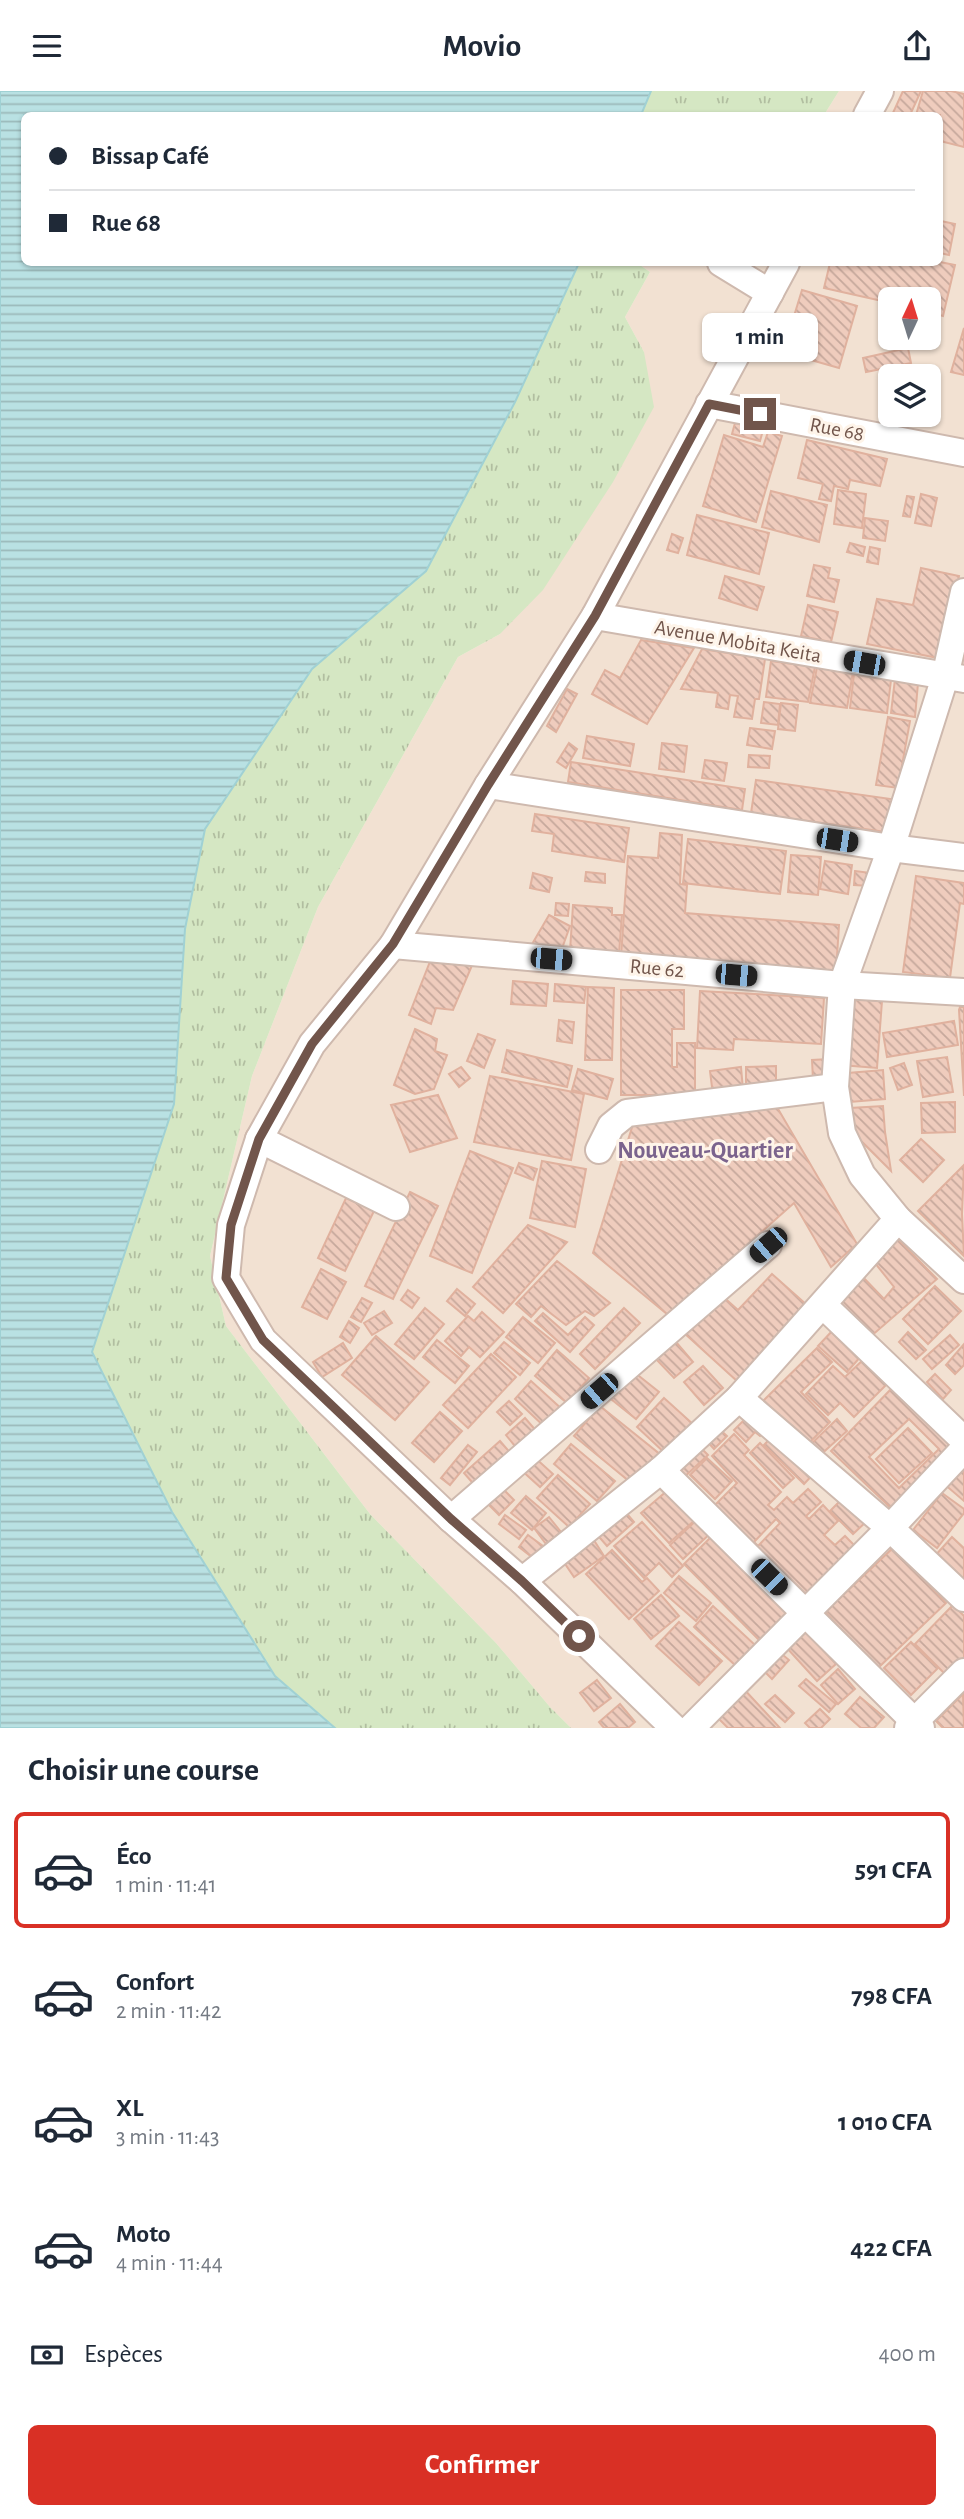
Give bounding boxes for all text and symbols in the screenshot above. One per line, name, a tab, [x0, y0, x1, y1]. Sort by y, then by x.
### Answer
icon: menu	[28, 27, 66, 65]
icon: share	[898, 27, 936, 65]
text: Movio	[443, 30, 521, 62]
text: Bissap Café	[91, 143, 209, 169]
text: Rue 68	[91, 210, 161, 236]
north arrow	[878, 287, 942, 350]
map controls	[878, 287, 941, 427]
callout: 1 min	[702, 313, 818, 361]
text: 1 min	[736, 326, 784, 349]
button: layers	[878, 364, 941, 427]
route end	[744, 398, 776, 430]
street label: Rue 68	[808, 414, 866, 445]
street label: Avenue Mobita Keita	[653, 616, 823, 667]
car	[842, 649, 887, 677]
car	[815, 826, 860, 854]
car	[530, 947, 573, 971]
street label: Rue 62	[629, 956, 685, 981]
car	[715, 963, 758, 987]
district label: Nouveau-Quartier	[617, 1139, 793, 1163]
car	[746, 1223, 791, 1267]
car	[577, 1369, 622, 1413]
car	[747, 1555, 792, 1599]
route start	[563, 1620, 595, 1652]
text: Choisir une course	[28, 1754, 259, 1786]
icon: car	[32, 1839, 95, 1902]
text: Éco	[116, 1843, 152, 1869]
text: 591 CFA	[855, 1857, 932, 1883]
text: 1 min · 11:41	[116, 1874, 216, 1897]
icon: car	[32, 1965, 95, 2028]
text: Confort	[116, 1969, 194, 1995]
text: 798 CFA	[851, 1983, 932, 2009]
text: 2 min · 11:42	[116, 2000, 222, 2023]
icon: car	[32, 2091, 95, 2154]
text: XL	[116, 2095, 143, 2121]
text: 1 010 CFA	[838, 2109, 932, 2135]
text: 3 min · 11:43	[116, 2126, 220, 2149]
icon: car	[32, 2217, 95, 2280]
text: Moto	[116, 2221, 171, 2247]
text: 422 CFA	[850, 2235, 932, 2261]
text: 4 min · 11:44	[116, 2252, 223, 2275]
icon: cash	[28, 2336, 66, 2374]
text: Espèces	[84, 2341, 163, 2367]
text: 400 m	[878, 2343, 936, 2366]
button: Confirmer	[28, 2425, 936, 2505]

